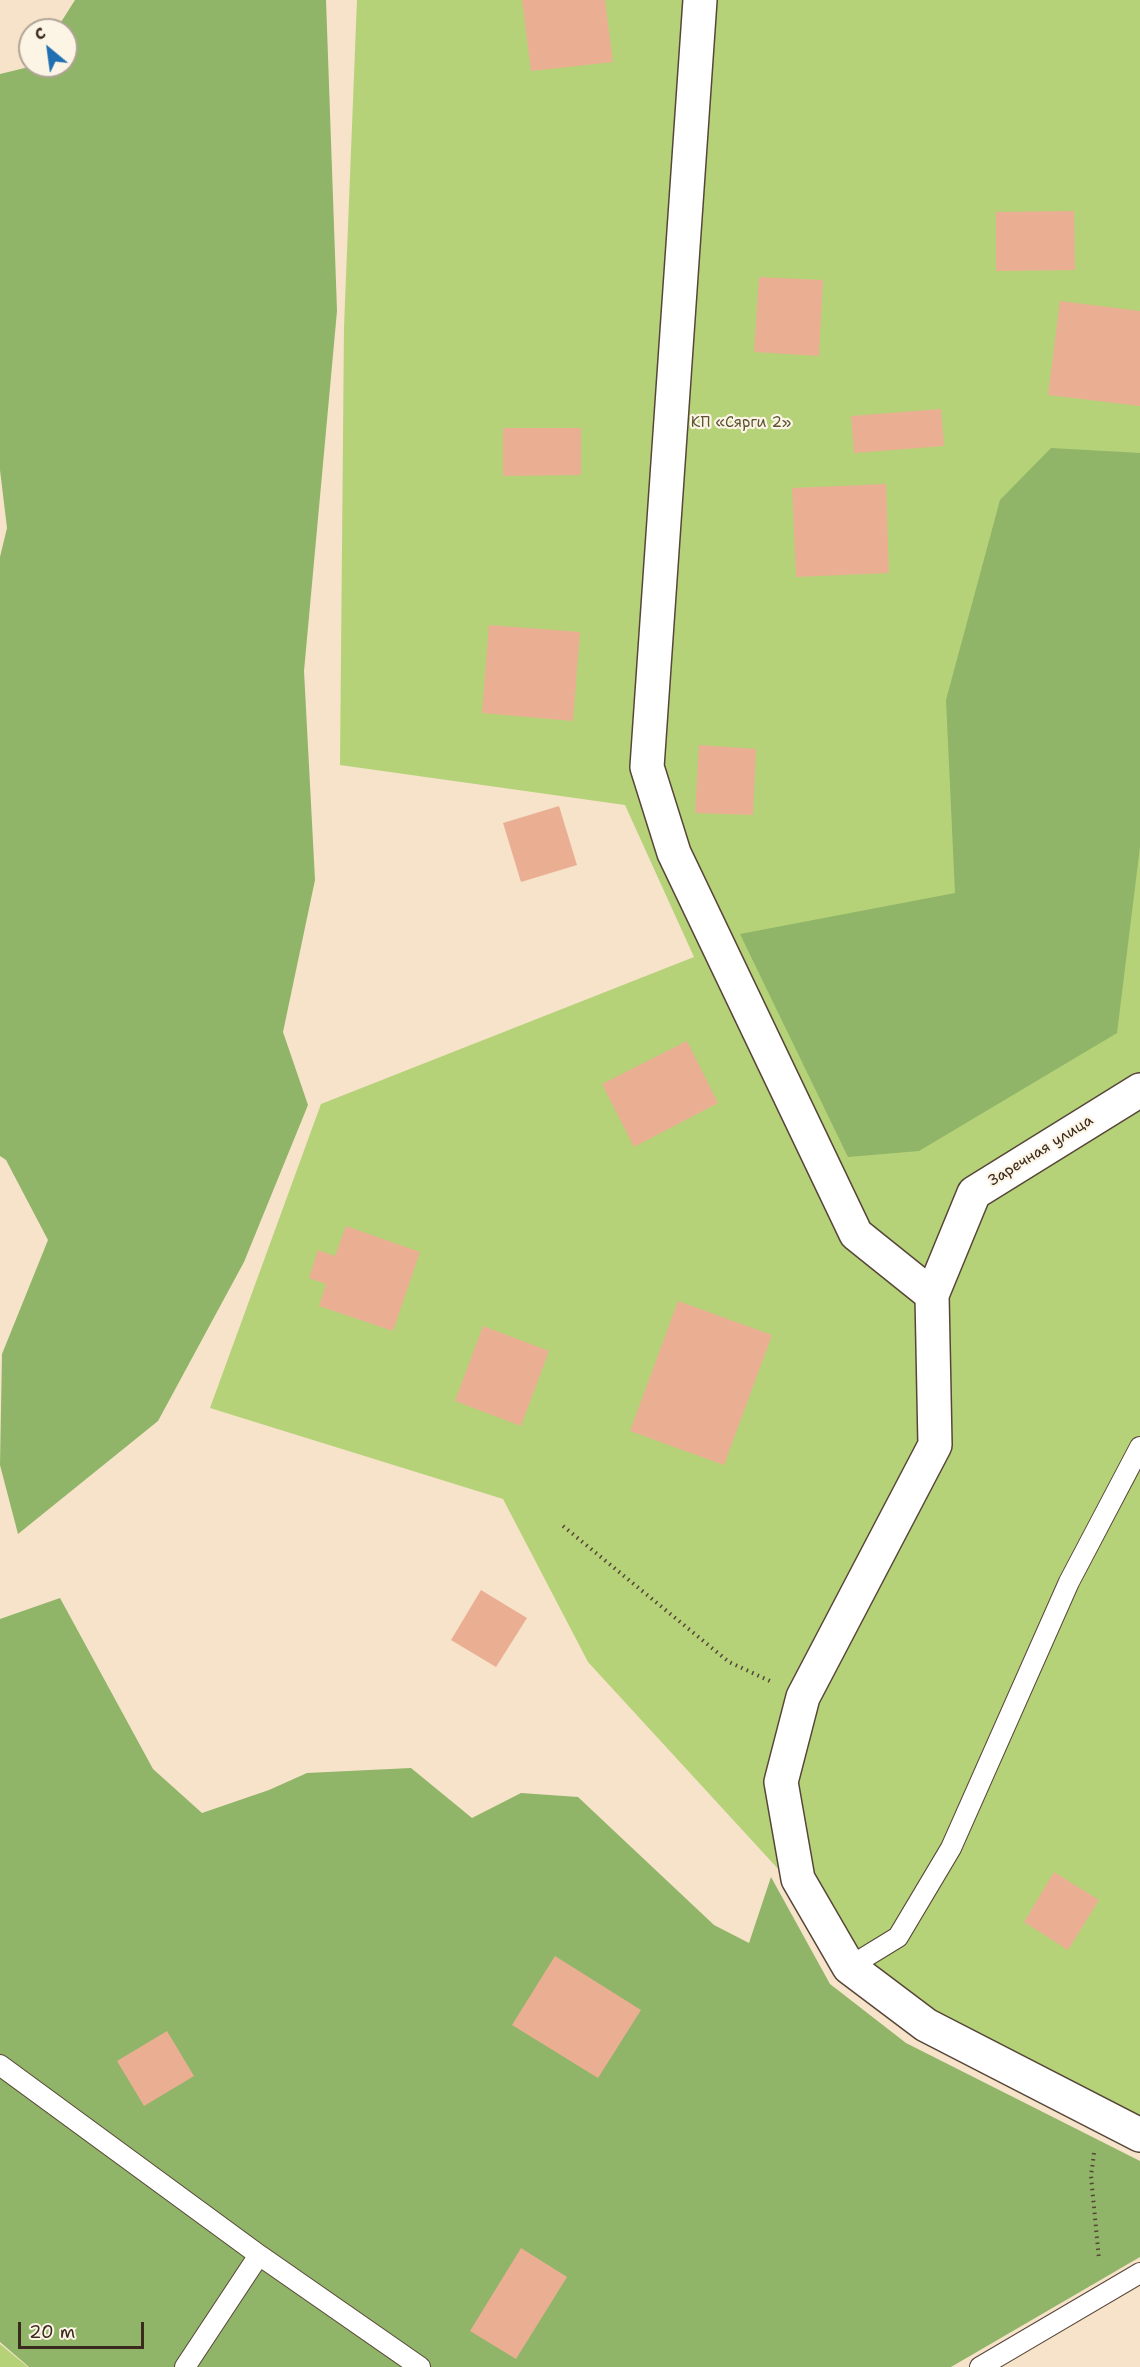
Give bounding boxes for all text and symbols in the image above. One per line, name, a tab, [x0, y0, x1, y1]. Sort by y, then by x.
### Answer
north arrow	[18, 18, 78, 78]
text: С	[31, 22, 49, 45]
park label: КП «Сярги 2»	[691, 414, 791, 432]
street label: Заречная улица	[986, 1112, 1096, 1190]
scale bar	[21, 2310, 147, 2348]
text: 20 m	[29, 2320, 75, 2344]

